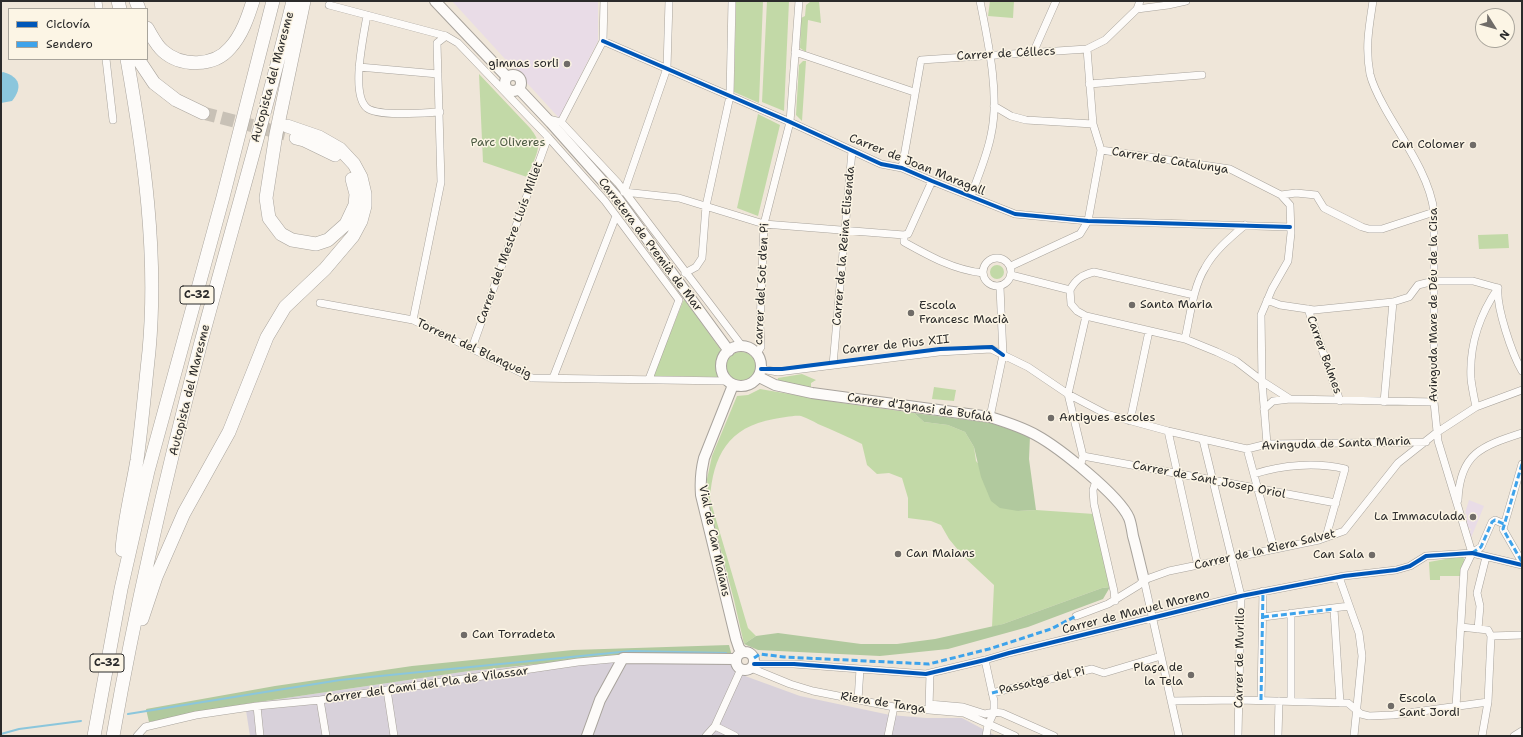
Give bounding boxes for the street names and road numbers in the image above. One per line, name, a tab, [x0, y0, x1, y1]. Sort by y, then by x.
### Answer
street label: Autopista del Maresme	[249, 10, 297, 144]
street label: Carrer de Céllecs	[956, 44, 1056, 64]
street label: Carrer de Joan Maragall	[847, 131, 987, 199]
street label: Carrer de Catalunya	[1111, 145, 1229, 177]
street label: Carrer del Mestre Lluís Millet	[474, 160, 546, 326]
street label: Carrer de la Reina Elisenda	[830, 166, 858, 326]
street label: Carretera de Premià de Mar	[595, 175, 705, 315]
street label: Avinguda Mare de Déu de la Cisa	[1427, 208, 1441, 402]
street label: carrer del Sot d'en Pi	[752, 222, 772, 346]
road number: C-32	[180, 286, 214, 304]
street label: Carrer Balmes	[1303, 314, 1345, 396]
street label: Torrent del Blanqueig	[414, 316, 534, 382]
street label: Autopista del Maresme	[167, 323, 213, 457]
street label: Carrer de Pius XII	[842, 332, 950, 358]
street label: Carrer d'Ignasi de Bufalà	[846, 391, 994, 425]
street label: Avinguda de Santa Maria	[1261, 434, 1411, 454]
street label: Carrer de Sant Josep Oriol	[1131, 458, 1287, 502]
street label: Vial de Can Maians	[695, 484, 733, 598]
street label: Carrer de la Riera Salvet	[1193, 527, 1337, 573]
street label: Carrer de Manuel Moreno	[1061, 587, 1211, 637]
street label: Carrer de Murillo	[1232, 608, 1248, 708]
road number: C-32	[90, 654, 124, 672]
street label: Carrer del Camí del Pla de Vilassar	[325, 664, 529, 706]
street label: Passatge del Pi	[998, 664, 1086, 698]
street label: Riera de Targa	[839, 689, 927, 717]

